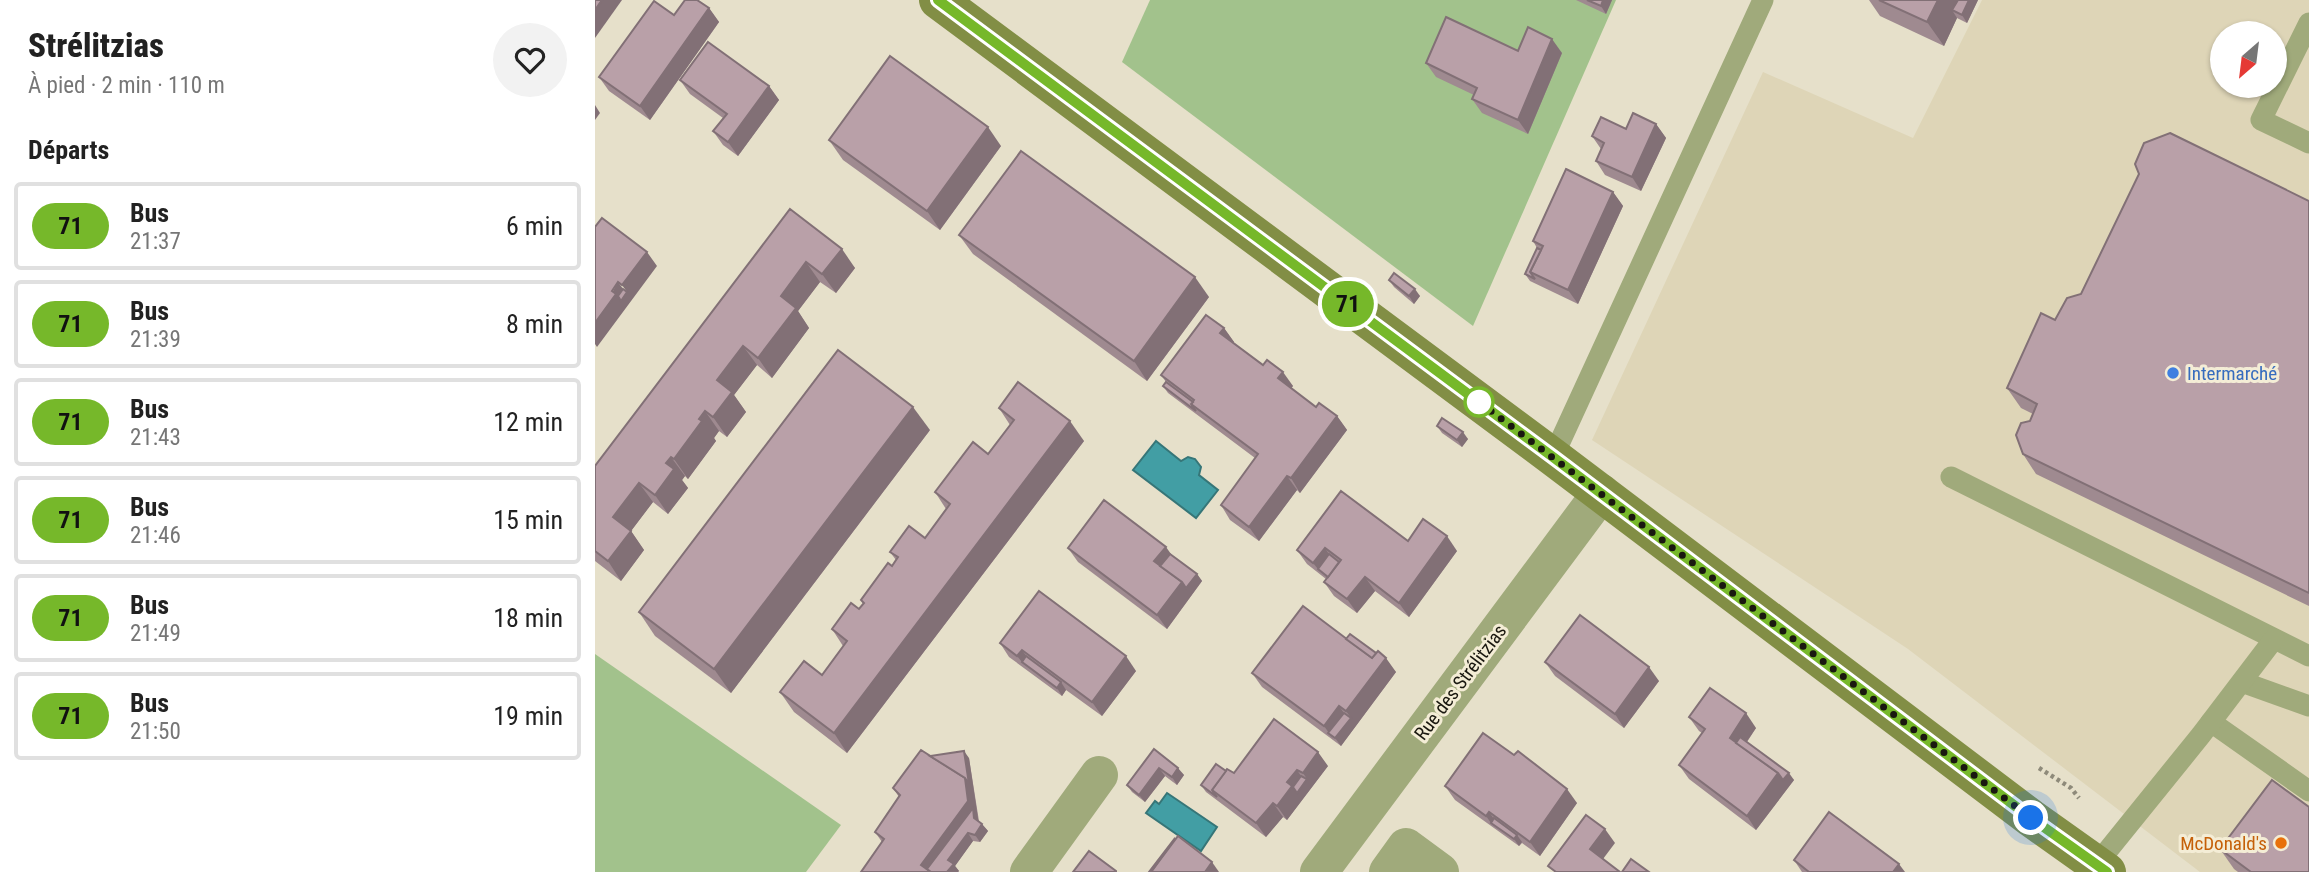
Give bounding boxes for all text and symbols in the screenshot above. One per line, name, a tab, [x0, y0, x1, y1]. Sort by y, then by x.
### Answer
north arrow	[2210, 21, 2287, 98]
map controls	[2210, 21, 2287, 98]
button: heart	[493, 23, 567, 97]
text: Strélitzias	[28, 26, 164, 65]
text: À pied · 2 min · 110 m	[28, 72, 225, 99]
text: Départs	[28, 135, 109, 165]
text: Bus	[130, 198, 169, 228]
text: 6 min	[506, 211, 563, 241]
text: 71	[58, 212, 83, 240]
text: 21:37	[130, 228, 181, 255]
line badge: 71	[1317, 281, 1379, 327]
text: 71	[1336, 290, 1360, 318]
text: Bus	[130, 296, 169, 326]
text: 8 min	[506, 309, 563, 339]
text: 71	[58, 310, 83, 338]
text: 21:39	[130, 326, 181, 353]
place label: Intermarché	[2187, 362, 2277, 385]
marker: Intermarché	[2165, 365, 2181, 381]
unlabelled marker	[1464, 387, 1494, 417]
text: Bus	[130, 394, 169, 424]
text: 12 min	[493, 407, 563, 437]
text: 71	[58, 408, 83, 436]
text: 21:43	[130, 424, 181, 451]
text: Bus	[130, 492, 169, 522]
text: 15 min	[493, 505, 563, 535]
text: 71	[58, 506, 83, 534]
text: 21:46	[130, 522, 181, 549]
text: Bus	[130, 590, 169, 620]
text: 18 min	[493, 603, 563, 633]
text: 71	[58, 604, 83, 632]
text: 21:49	[130, 620, 181, 647]
street label: Rue des Strélitzias	[1409, 620, 1511, 745]
text: Bus	[130, 688, 169, 718]
text: 19 min	[493, 701, 563, 731]
text: 71	[58, 702, 83, 730]
text: 21:50	[130, 718, 181, 745]
your location	[2013, 800, 2048, 835]
place label: McDonald's	[2180, 832, 2267, 855]
marker: McDonald's	[2273, 835, 2289, 851]

